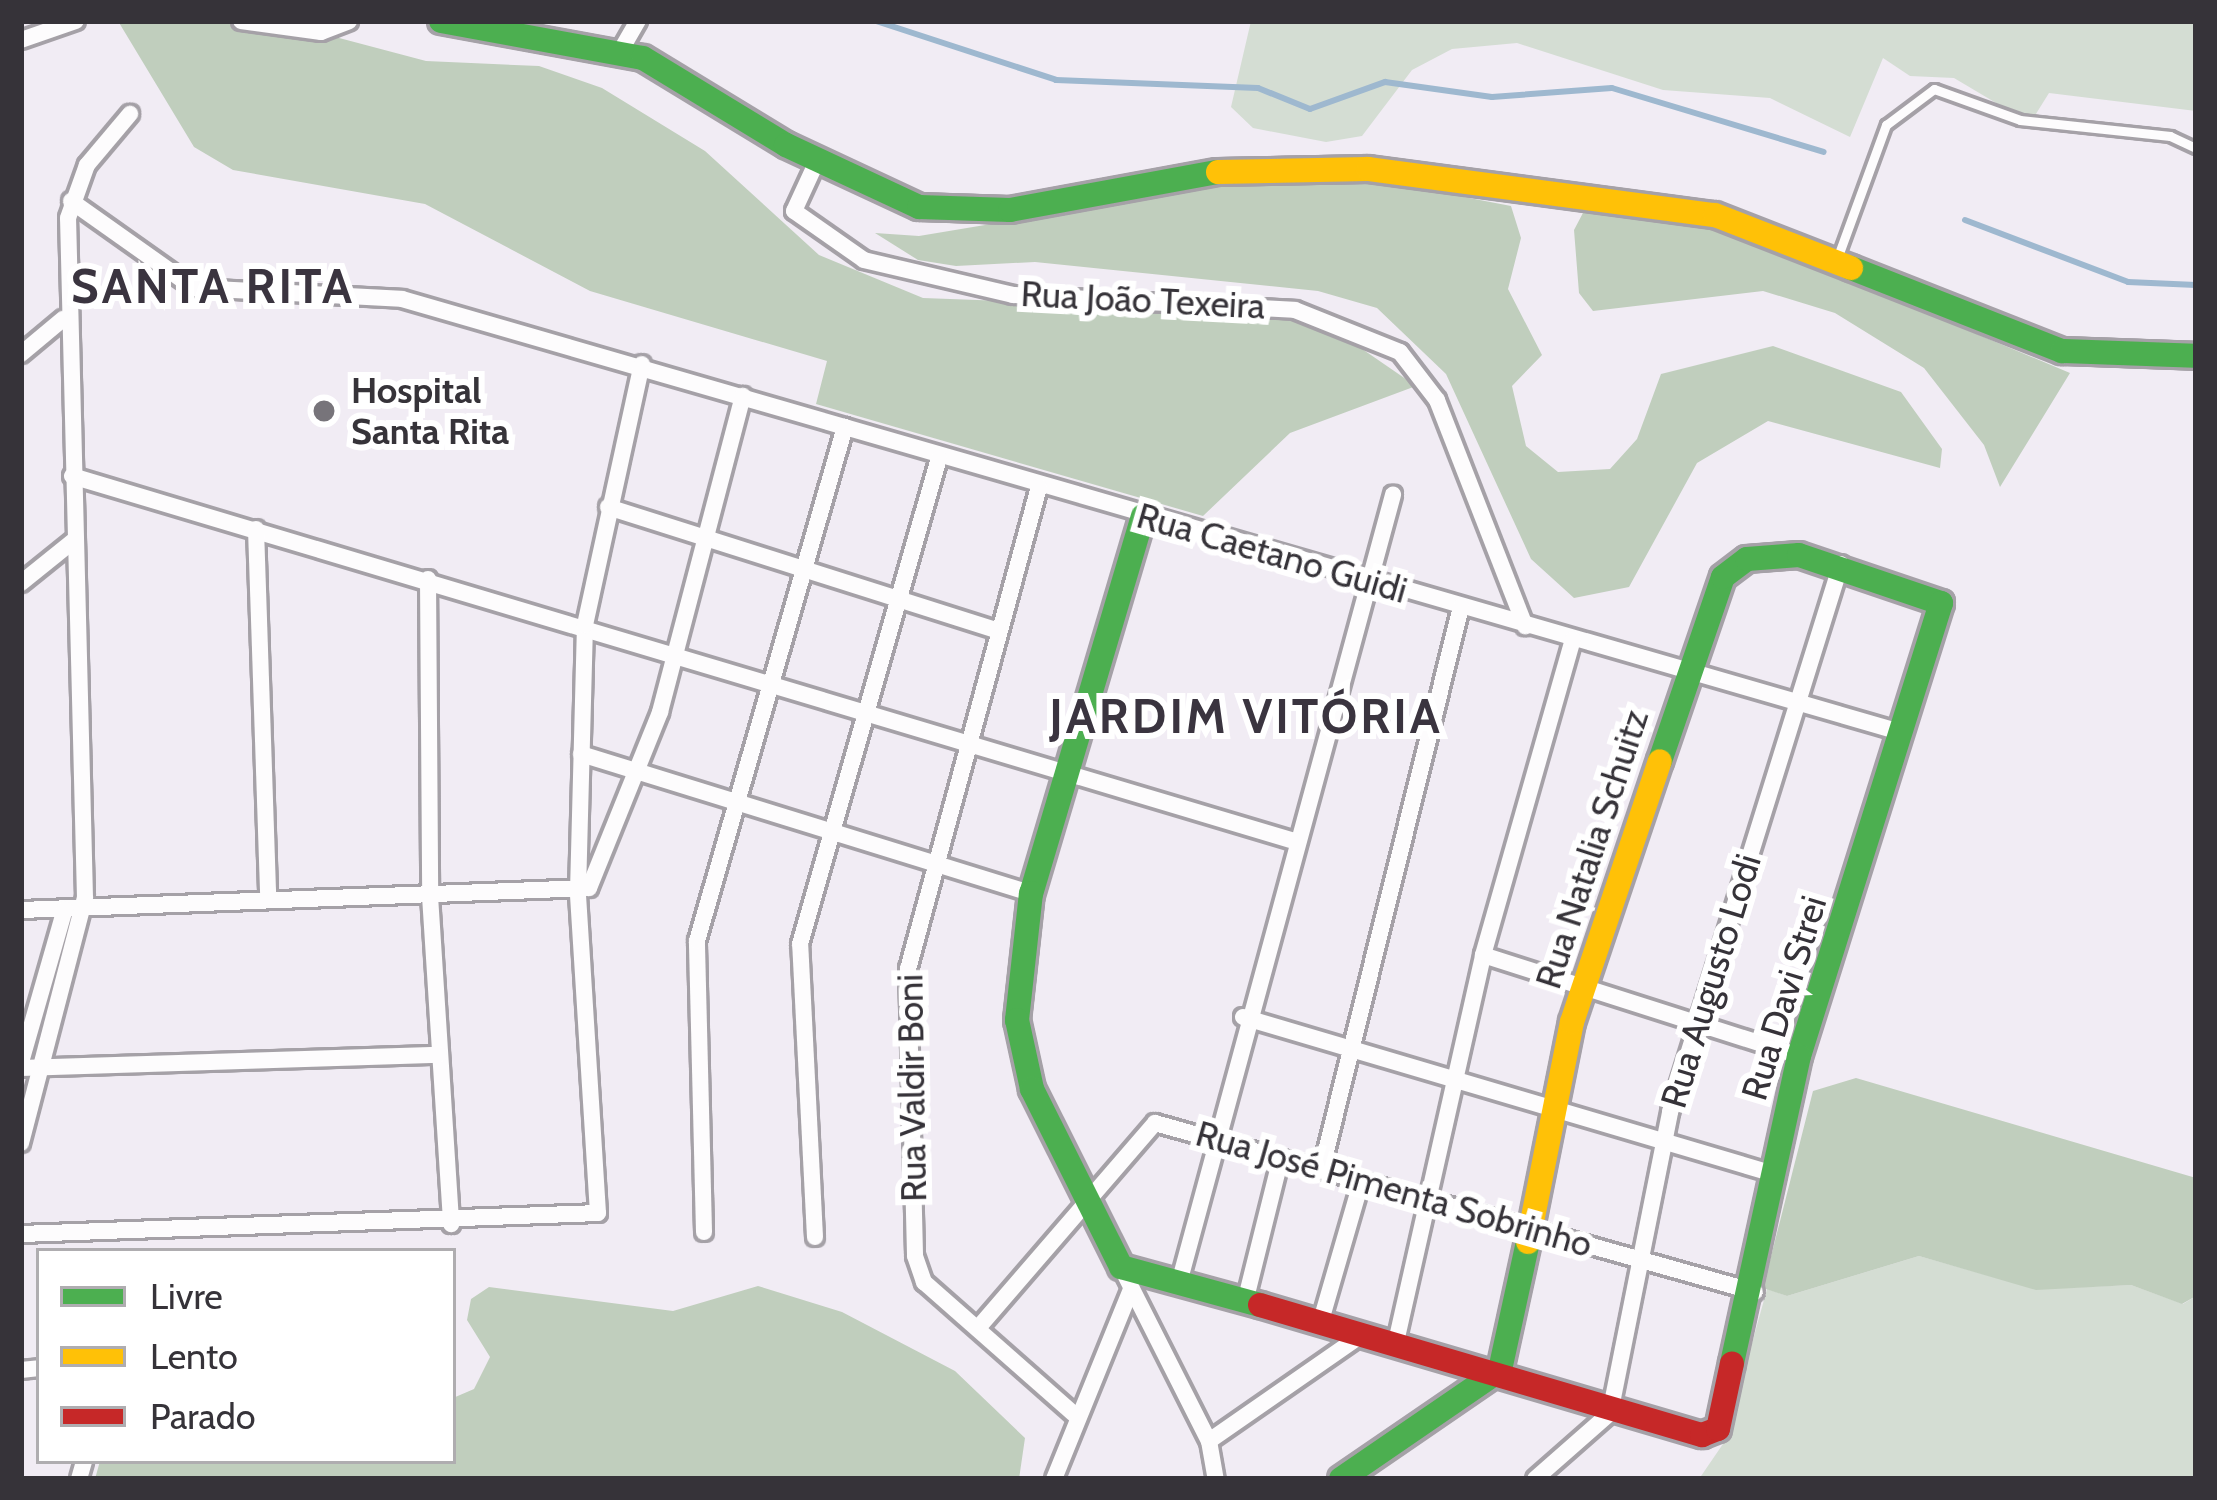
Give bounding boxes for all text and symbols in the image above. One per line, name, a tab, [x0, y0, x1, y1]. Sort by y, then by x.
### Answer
district label: SANTA RITA	[71, 258, 355, 316]
street label: Rua João Texeira	[1020, 272, 1266, 328]
place label: Hospital Santa Rita	[351, 368, 509, 453]
marker: Hospital Santa Rita	[308, 395, 340, 427]
street label: Rua Caetano Guidi	[1132, 494, 1412, 612]
district label: JARDIM VITÓRIA	[1049, 688, 1443, 746]
street label: Rua Natalia Schuitz	[1527, 704, 1657, 994]
street label: Rua Augusto Lodi	[1652, 849, 1770, 1113]
street label: Rua Davi Strei	[1732, 891, 1836, 1105]
street label: Rua Valdir Boni	[888, 974, 936, 1202]
street label: Rua José Pimenta Sobrinho	[1191, 1112, 1597, 1266]
legend	[36, 1248, 456, 1464]
text: Livre	[150, 1274, 223, 1318]
text: Lento	[150, 1334, 238, 1378]
text: Parado	[150, 1394, 256, 1438]

